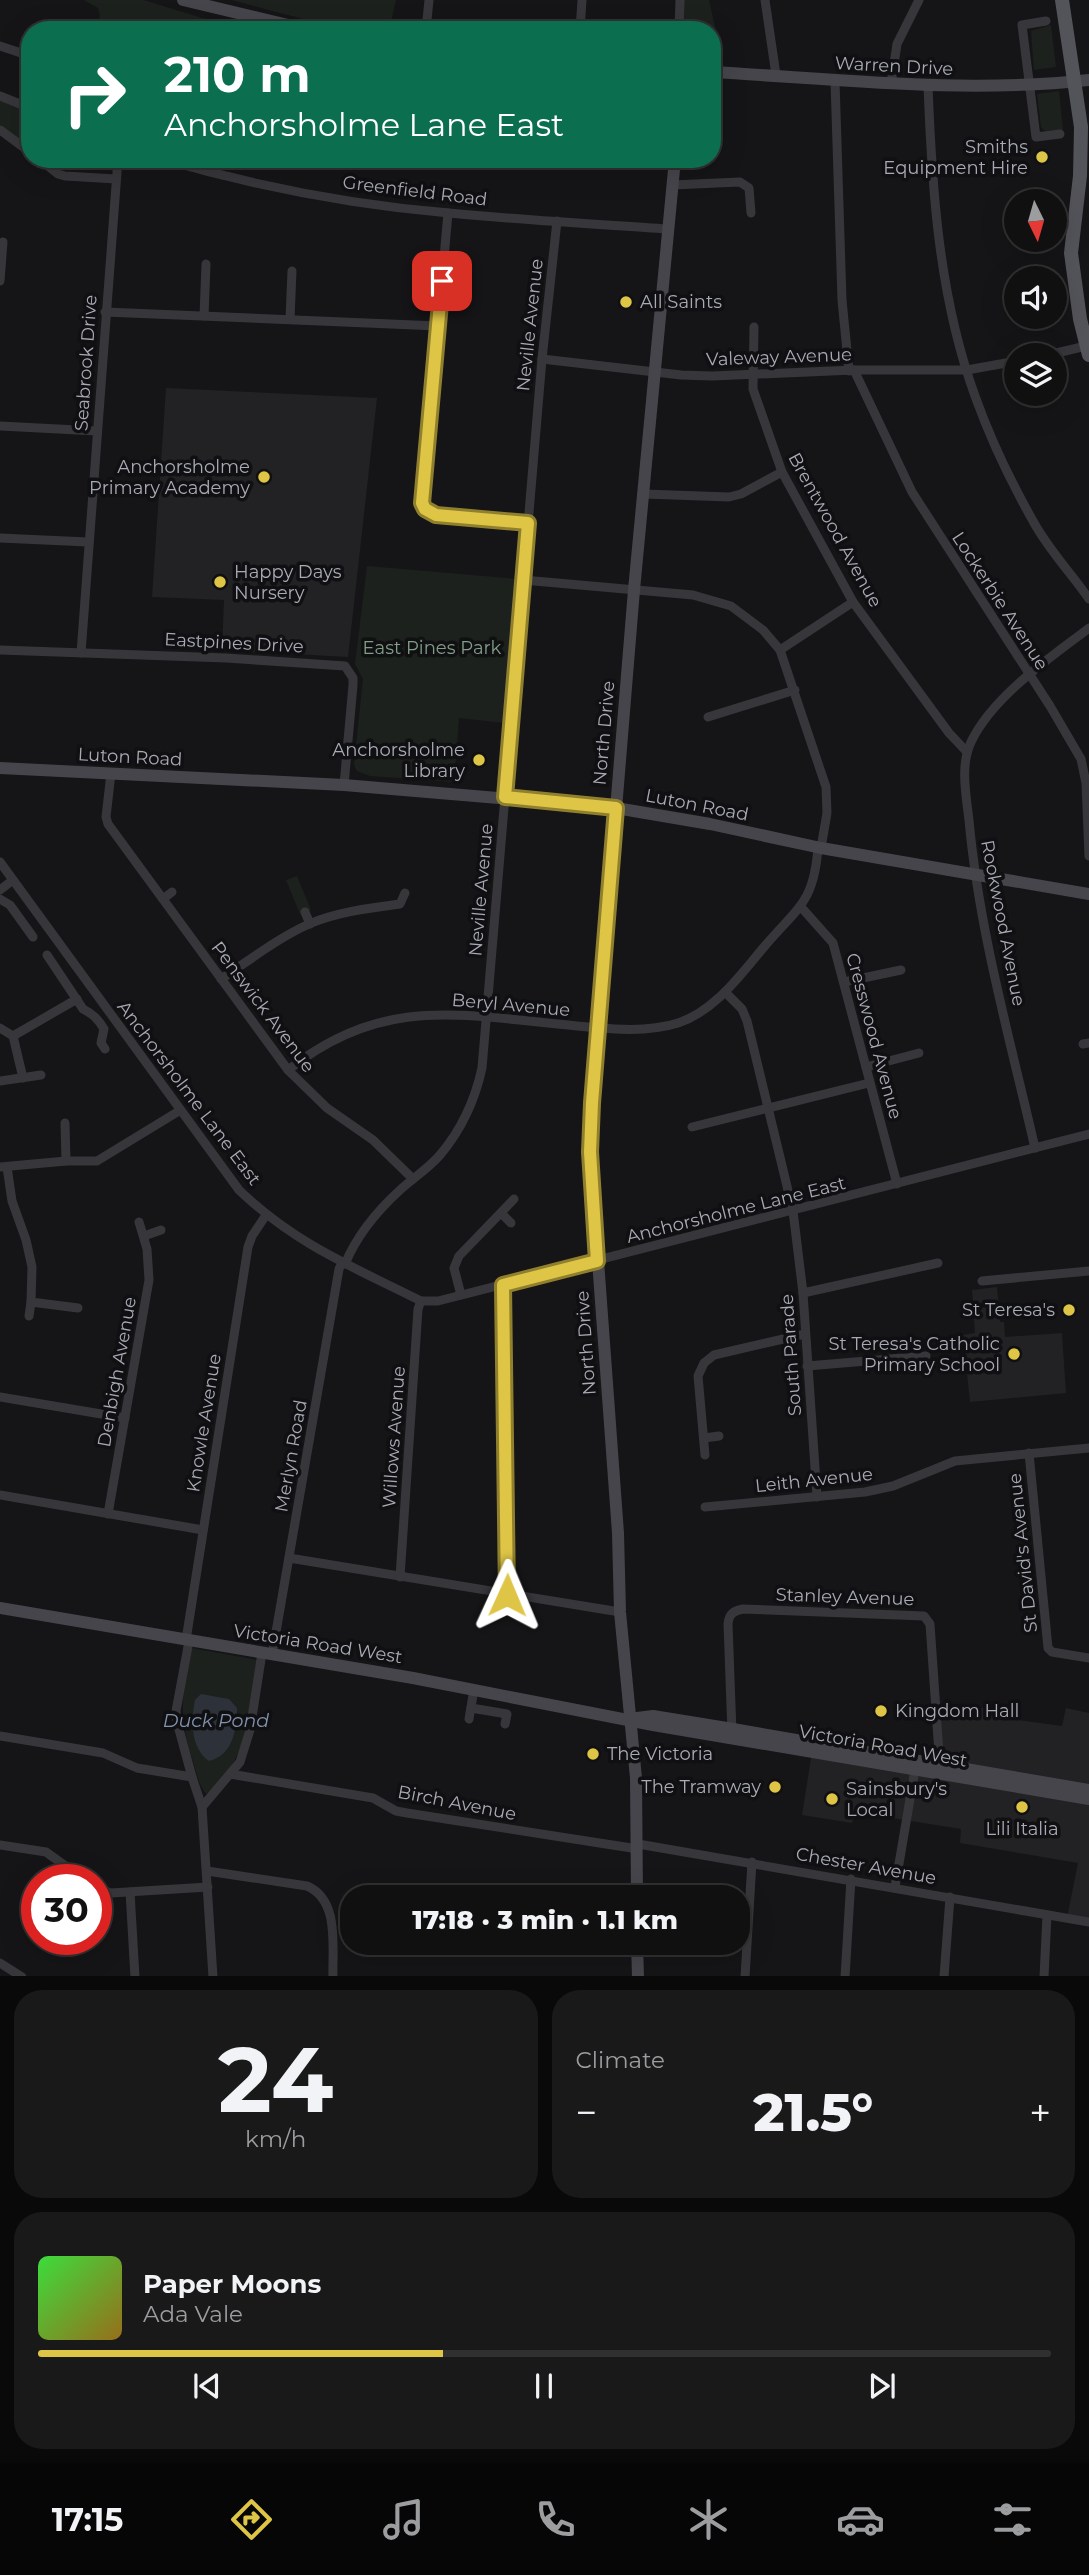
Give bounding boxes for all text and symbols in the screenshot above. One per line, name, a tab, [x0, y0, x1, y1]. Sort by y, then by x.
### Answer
text: 210 m	[164, 45, 311, 104]
icon: right	[49, 49, 140, 140]
street label: Warren Drive	[834, 52, 954, 80]
text: Anchorsholme Lane East	[164, 105, 564, 144]
place label: Smiths Equipment Hire	[883, 136, 1028, 179]
marker: Smiths Equipment Hire	[1034, 149, 1050, 165]
street label: Greenfield Road	[341, 171, 489, 211]
north arrow	[1004, 189, 1068, 252]
map controls	[1004, 189, 1067, 406]
pin	[412, 251, 472, 311]
street label: Neville Avenue	[512, 258, 548, 392]
icon: arrive	[423, 262, 461, 300]
button: sound	[1004, 266, 1067, 329]
place label: All Saints	[640, 291, 722, 313]
street label: Seabrook Drive	[70, 294, 102, 432]
marker: All Saints	[618, 294, 634, 310]
street label: Valeway Avenue	[706, 343, 852, 371]
button: layers	[1004, 343, 1067, 406]
street label: Brentwood Avenue	[783, 449, 887, 611]
place label: Anchorsholme Primary Academy	[89, 456, 250, 499]
marker: Anchorsholme Primary Academy	[256, 469, 272, 485]
street label: Lockerbie Avenue	[947, 528, 1053, 674]
place label: Happy Days Nursery	[234, 561, 342, 604]
marker: Happy Days Nursery	[212, 574, 228, 590]
street label: Eastpines Drive	[164, 628, 304, 658]
park label: East Pines Park	[363, 637, 502, 659]
street label: North Drive	[588, 680, 620, 786]
place label: Anchorsholme Library	[332, 739, 465, 782]
street label: Luton Road	[77, 743, 183, 771]
marker: Anchorsholme Library	[471, 752, 487, 768]
street label: Luton Road	[643, 784, 751, 826]
street label: Neville Avenue	[464, 823, 498, 957]
street label: Rookwood Avenue	[976, 838, 1030, 1008]
street label: Penswick Avenue	[207, 937, 320, 1077]
street label: Cresswood Avenue	[841, 951, 907, 1122]
street label: Beryl Avenue	[451, 989, 571, 1021]
street label: Anchorsholme Lane East	[112, 997, 266, 1189]
street label: Anchorsholme Lane East	[624, 1172, 848, 1248]
street label: North Drive	[571, 1290, 601, 1396]
street label: South Parade	[776, 1293, 806, 1417]
street label: Denbigh Avenue	[93, 1295, 141, 1449]
place label: St Teresa's	[962, 1299, 1055, 1321]
marker: St Teresa's	[1061, 1302, 1077, 1318]
place label: St Teresa's Catholic Primary School	[828, 1333, 1000, 1376]
marker: St Teresa's Catholic Primary School	[1006, 1346, 1022, 1362]
street label: Knowle Avenue	[182, 1352, 226, 1494]
street label: Willows Avenue	[378, 1365, 410, 1509]
street label: Merlyn Road	[270, 1398, 312, 1514]
street label: Leith Avenue	[754, 1463, 874, 1497]
street label: St David's Avenue	[1004, 1472, 1042, 1634]
position arrow	[470, 1558, 544, 1632]
street label: Stanley Avenue	[775, 1584, 915, 1610]
street label: Victoria Road West	[232, 1620, 404, 1668]
place label: Kingdom Hall	[895, 1700, 1019, 1722]
marker: Kingdom Hall	[873, 1703, 889, 1719]
water label: Duck Pond	[163, 1709, 269, 1732]
street label: Victoria Road West	[797, 1720, 969, 1772]
place label: The Victoria	[607, 1743, 713, 1765]
marker: The Victoria	[585, 1746, 601, 1762]
place label: The Tramway	[641, 1776, 761, 1798]
place label: Sainsbury's Local	[846, 1778, 947, 1821]
marker: The Tramway	[767, 1779, 783, 1795]
street label: Birch Avenue	[396, 1781, 518, 1825]
marker: Sainsbury's Local	[824, 1791, 840, 1807]
marker: Lili Italia	[1014, 1799, 1030, 1815]
place label: Lili Italia	[985, 1818, 1059, 1840]
street label: Chester Avenue	[794, 1843, 938, 1889]
speed limit sign: 30	[21, 1864, 112, 1955]
text: 17:18 · 3 min · 1.1 km	[412, 1904, 678, 1936]
text: 24	[218, 2024, 333, 2135]
text: Climate	[576, 2046, 665, 2074]
text: 21.5°	[753, 2081, 873, 2144]
text: −	[576, 2089, 597, 2136]
text: +	[1029, 2089, 1051, 2136]
text: km/h	[245, 2125, 306, 2153]
text: Paper Moons	[143, 2268, 321, 2300]
text: Ada Vale	[143, 2300, 243, 2328]
icon: previous	[188, 2367, 226, 2405]
icon: pause	[525, 2367, 563, 2405]
icon: next	[863, 2367, 901, 2405]
icon: directions	[227, 2495, 276, 2544]
icon: music	[379, 2495, 428, 2544]
icon: phone	[531, 2495, 580, 2544]
icon: climate	[684, 2495, 733, 2544]
icon: car	[836, 2495, 885, 2544]
icon: filters	[988, 2495, 1037, 2544]
text: 17:15	[52, 2500, 123, 2539]

